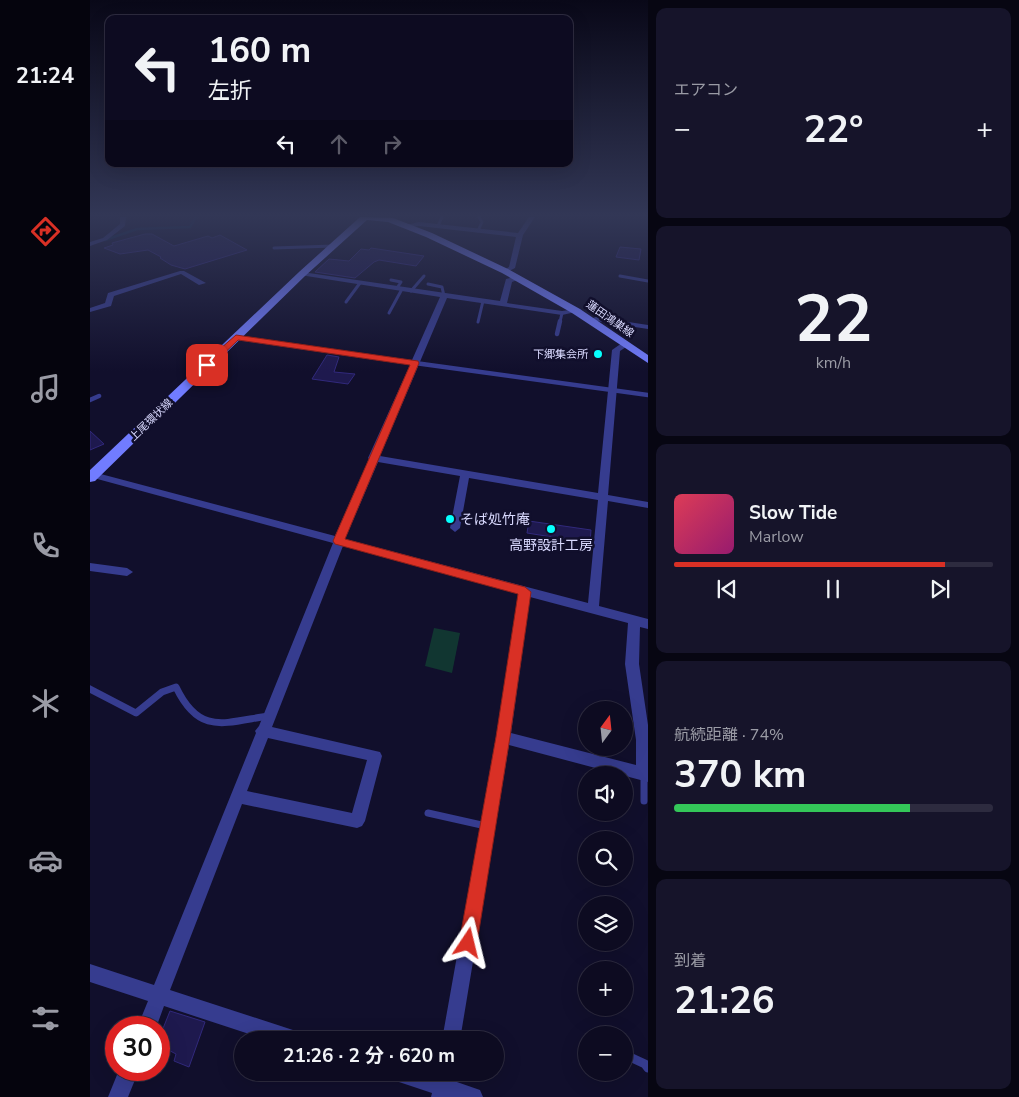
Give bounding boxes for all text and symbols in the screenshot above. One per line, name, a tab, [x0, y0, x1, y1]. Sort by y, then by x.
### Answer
text: 160 m	[208, 27, 311, 74]
icon: left	[125, 35, 190, 100]
text: 21:24	[16, 61, 74, 91]
text: 左折	[208, 76, 252, 106]
text: エアコン	[674, 79, 738, 101]
text: 22°	[803, 104, 864, 155]
text: −	[674, 110, 691, 148]
text: +	[976, 110, 993, 148]
icon: left	[272, 130, 300, 158]
icon: ahead	[325, 130, 353, 158]
icon: right	[378, 130, 406, 158]
icon: directions	[28, 214, 63, 249]
text: 22	[794, 275, 873, 364]
street label: 蓮田鴻巣線	[583, 297, 637, 341]
pin	[186, 344, 228, 386]
place label: 下郷集会所	[533, 347, 589, 362]
marker: 下郷集会所	[592, 348, 604, 360]
icon: arrive	[193, 351, 221, 379]
text: km/h	[816, 352, 851, 374]
icon: music	[28, 371, 63, 406]
street label: 上尾環状線	[126, 396, 176, 444]
text: Slow Tide	[749, 500, 837, 526]
place label: そば処竹庵	[460, 510, 530, 529]
marker: そば処竹庵	[444, 513, 456, 525]
marker: 高野設計工房	[545, 523, 557, 535]
text: Marlow	[749, 526, 804, 548]
icon: phone	[28, 528, 63, 563]
place label: 高野設計工房	[509, 536, 593, 555]
icon: previous	[713, 575, 741, 603]
icon: pause	[819, 575, 847, 603]
icon: next	[926, 575, 954, 603]
icon: climate	[28, 686, 63, 721]
north arrow	[578, 701, 632, 756]
map controls	[578, 701, 633, 1081]
text: 航続距離 · 74%	[674, 724, 784, 746]
text: 370 km	[674, 749, 806, 800]
button: sound	[578, 766, 633, 821]
button: search	[578, 831, 633, 886]
icon: car	[28, 843, 63, 878]
button: layers	[578, 896, 633, 951]
position arrow	[441, 916, 493, 968]
text: 到着	[674, 950, 706, 972]
button: +	[578, 961, 633, 1016]
text: 21:26	[674, 975, 775, 1026]
icon: filters	[28, 1001, 63, 1036]
speed limit sign: 30	[105, 1016, 170, 1081]
button: −	[578, 1026, 633, 1081]
text: 21:26 · 2 分 · 620 m	[283, 1043, 455, 1069]

